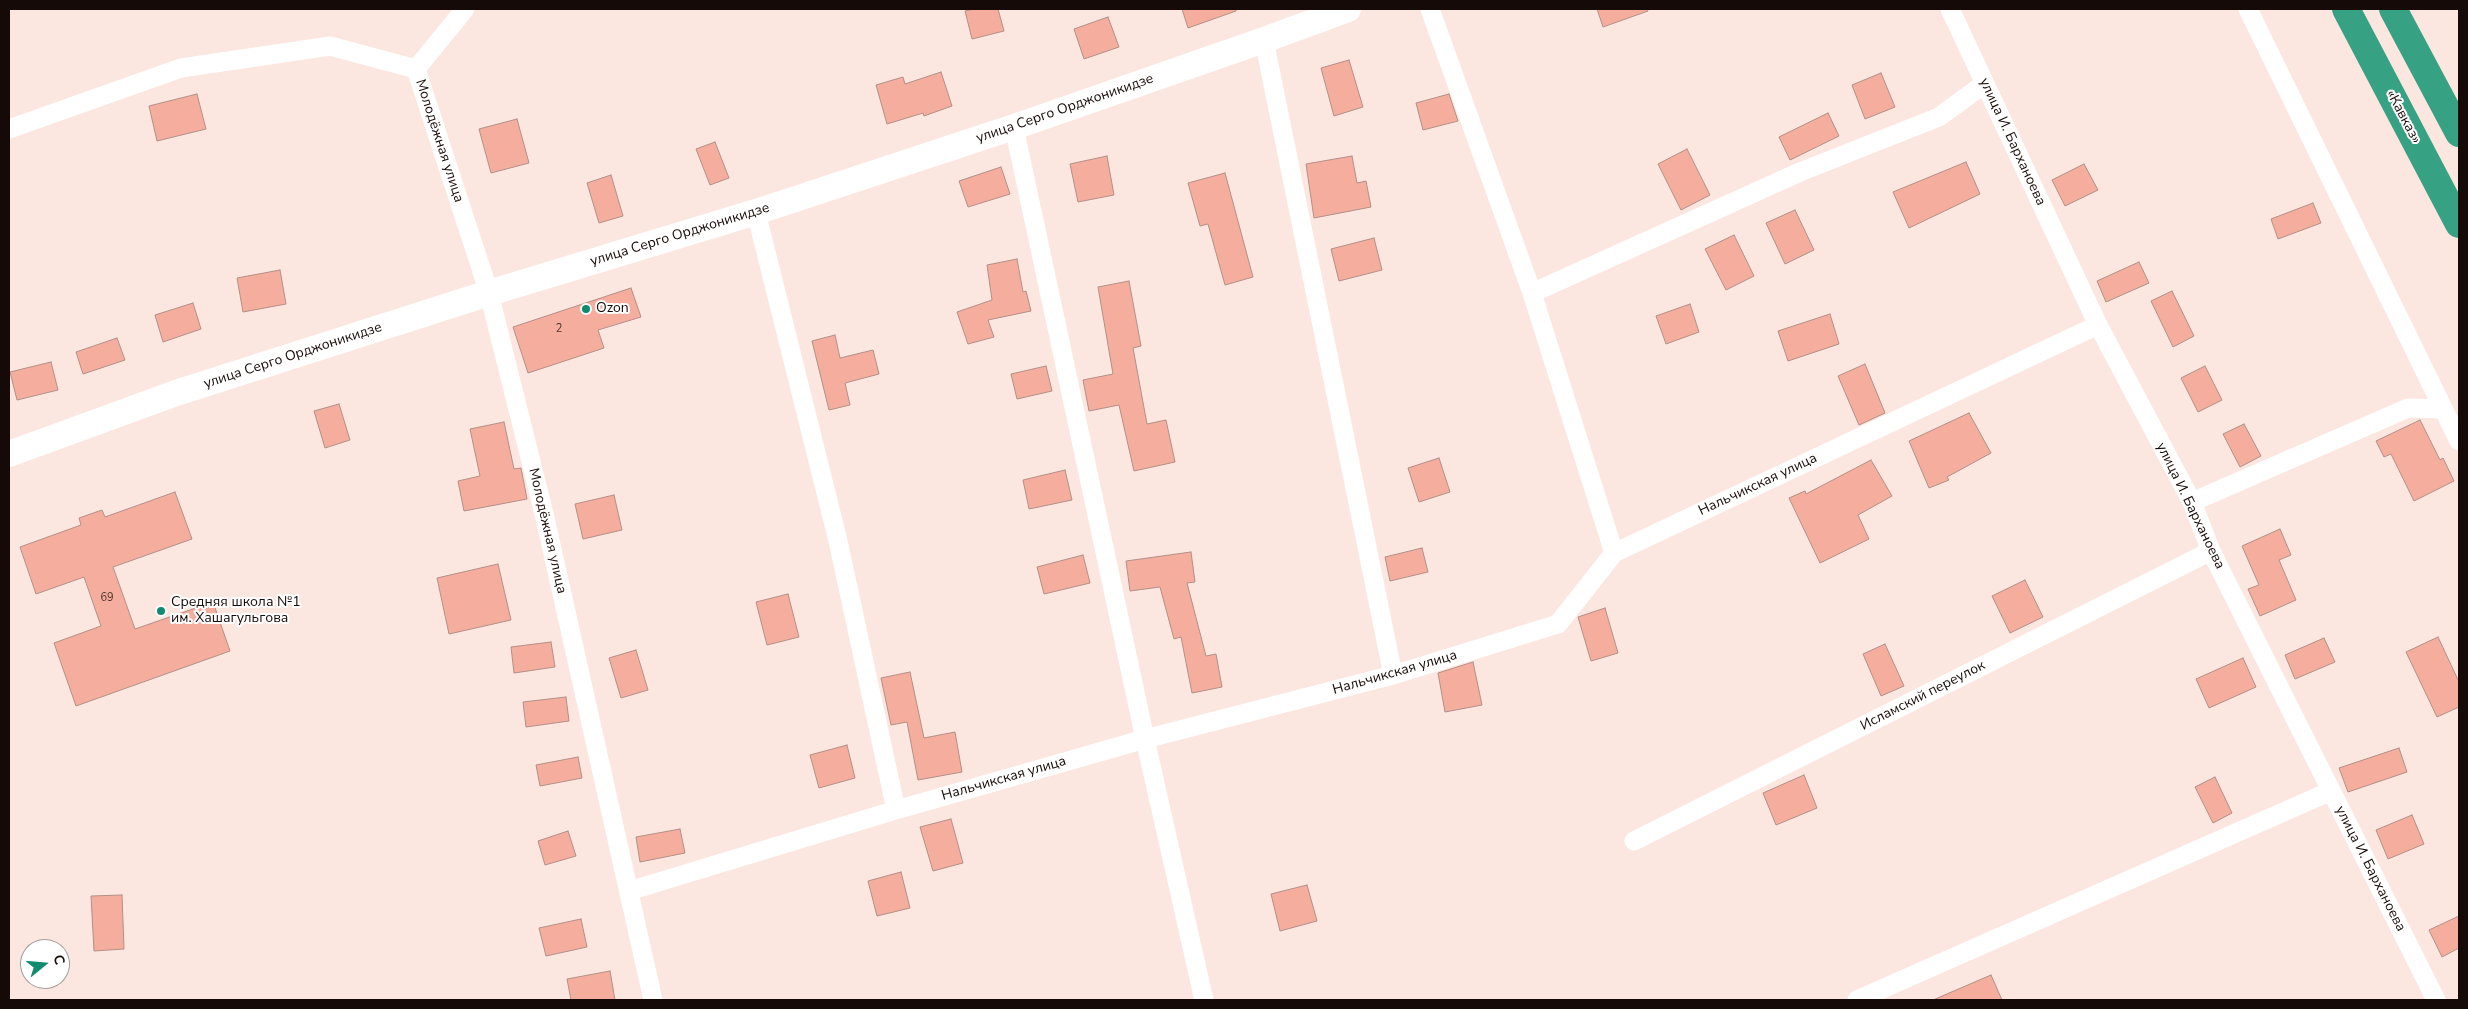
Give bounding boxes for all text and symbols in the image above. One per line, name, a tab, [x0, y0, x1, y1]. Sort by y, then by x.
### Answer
street label: улица Серго Орджоникидзе	[974, 71, 1156, 147]
street label: улица И. Барханоева	[1975, 76, 2049, 208]
street label: Молодёжная улица	[411, 77, 467, 205]
street label: «Кавказ»	[2382, 87, 2424, 147]
street label: улица Серго Орджоникидзе	[588, 200, 772, 270]
place label: Ozon	[596, 301, 629, 317]
marker: Ozon	[580, 303, 592, 315]
street label: улица Серго Орджоникидзе	[202, 319, 384, 393]
house number: 2	[556, 322, 562, 336]
street label: улица И. Барханоева	[2152, 440, 2228, 572]
street label: Нальчикская улица	[1696, 450, 1820, 520]
street label: Молодёжная улица	[524, 466, 570, 596]
house number: 69	[100, 591, 114, 605]
place label: Средняя школа №1 им. Хашагульгова	[171, 595, 301, 628]
marker: Средняя школа №1 им. Хашагульгова	[155, 605, 167, 617]
street label: Нальчикская улица	[1331, 647, 1459, 699]
street label: Исламский переулок	[1858, 657, 1988, 735]
street label: Нальчикская улица	[940, 753, 1068, 805]
street label: улица И. Барханоева	[2331, 803, 2409, 935]
north arrow	[20, 939, 70, 989]
text: С	[48, 952, 69, 967]

